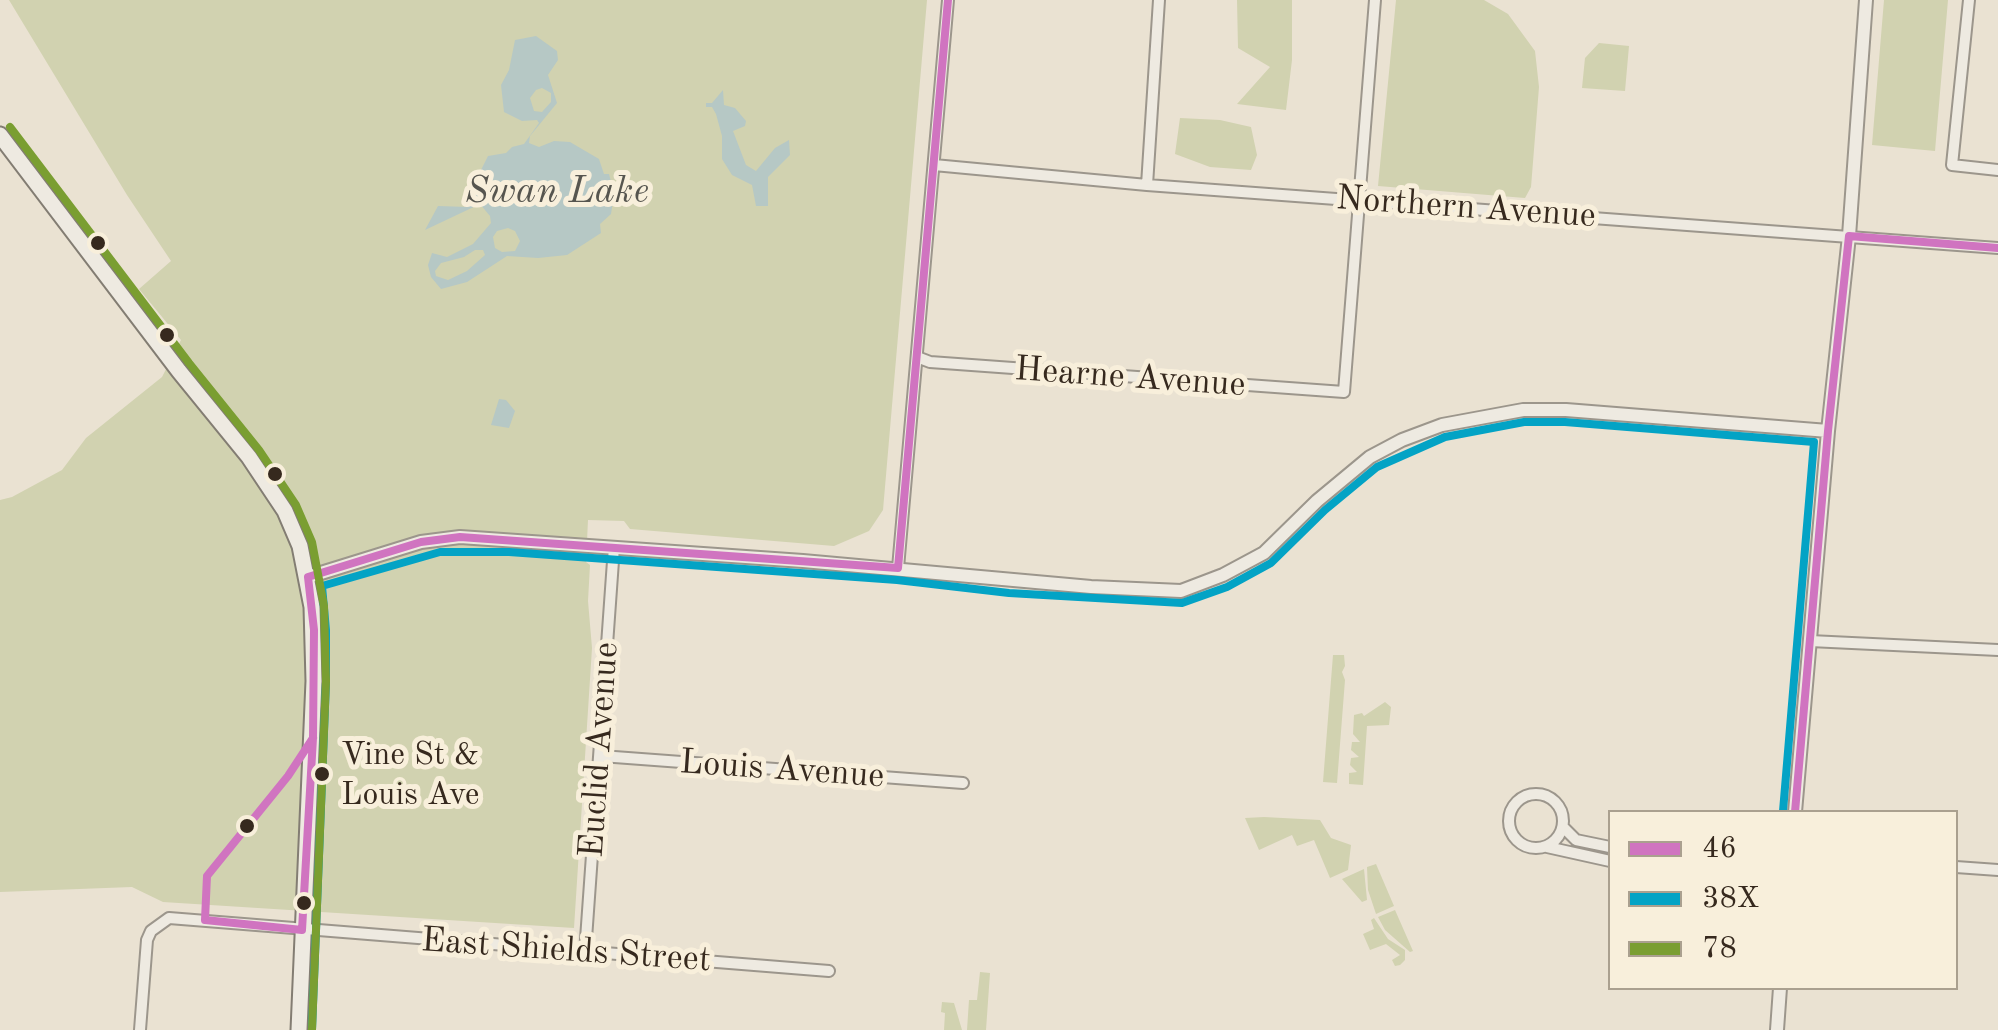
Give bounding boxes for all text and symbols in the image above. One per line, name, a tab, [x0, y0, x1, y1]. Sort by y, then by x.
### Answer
water label: Swan Lake	[465, 169, 649, 215]
street label: Northern Avenue	[1335, 178, 1597, 238]
unlabelled marker	[88, 233, 108, 253]
unlabelled marker	[157, 325, 177, 345]
street label: Hearne Avenue	[1013, 349, 1247, 407]
unlabelled marker	[265, 464, 285, 484]
street label: Euclid Avenue	[572, 641, 628, 859]
place label: Vine St & Louis Ave	[341, 737, 479, 812]
street label: Louis Avenue	[678, 742, 886, 798]
marker: Vine St & Louis Ave	[312, 764, 332, 784]
legend	[1608, 810, 1958, 990]
unlabelled marker	[237, 816, 257, 836]
text: 46	[1702, 834, 1737, 864]
text: 38X	[1702, 884, 1759, 914]
unlabelled marker	[294, 893, 314, 913]
street label: East Shields Street	[420, 920, 712, 982]
text: 78	[1702, 934, 1737, 964]

